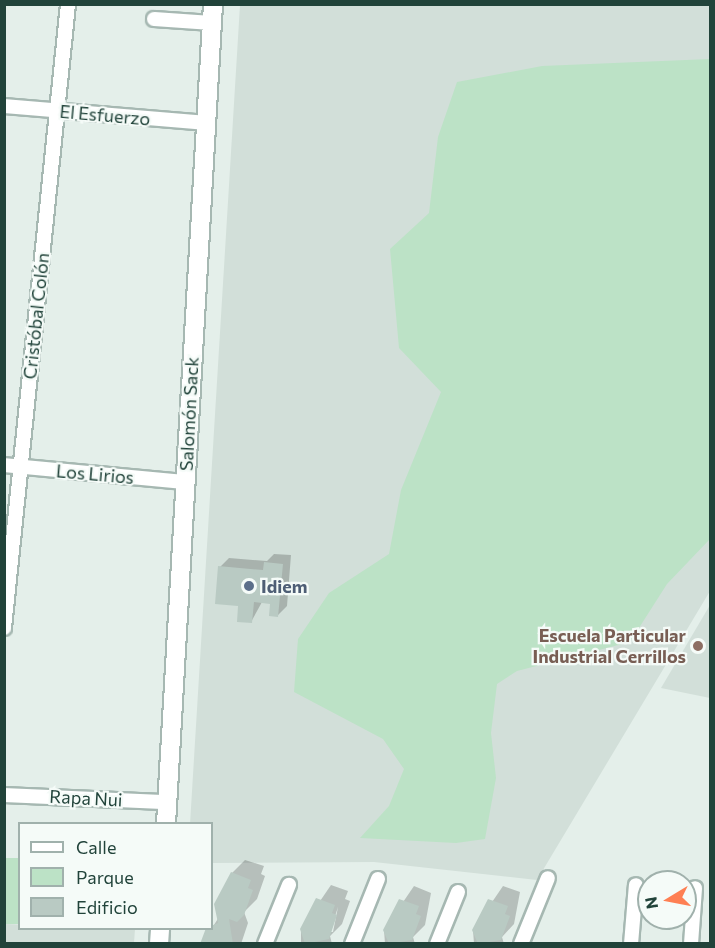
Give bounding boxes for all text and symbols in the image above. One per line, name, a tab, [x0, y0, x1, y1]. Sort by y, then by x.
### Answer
street label: El Esfuerzo	[59, 100, 151, 130]
street label: Cristóbal Colón	[19, 252, 53, 380]
street label: Salomón Sack	[175, 356, 203, 472]
street label: Los Lirios	[55, 460, 135, 488]
place label: Idiem	[261, 575, 307, 597]
marker: Idiem	[242, 579, 256, 593]
place label: Escuela Particular Industrial Cerrillos	[533, 625, 686, 668]
marker: Escuela Particular Industrial Cerrillos	[691, 639, 705, 653]
street label: Rapa Nui	[49, 785, 123, 811]
legend	[18, 822, 213, 930]
text: Calle	[76, 836, 116, 858]
text: Parque	[76, 866, 134, 888]
north arrow	[637, 870, 697, 930]
text: N	[640, 895, 661, 910]
text: Edificio	[76, 896, 138, 918]

